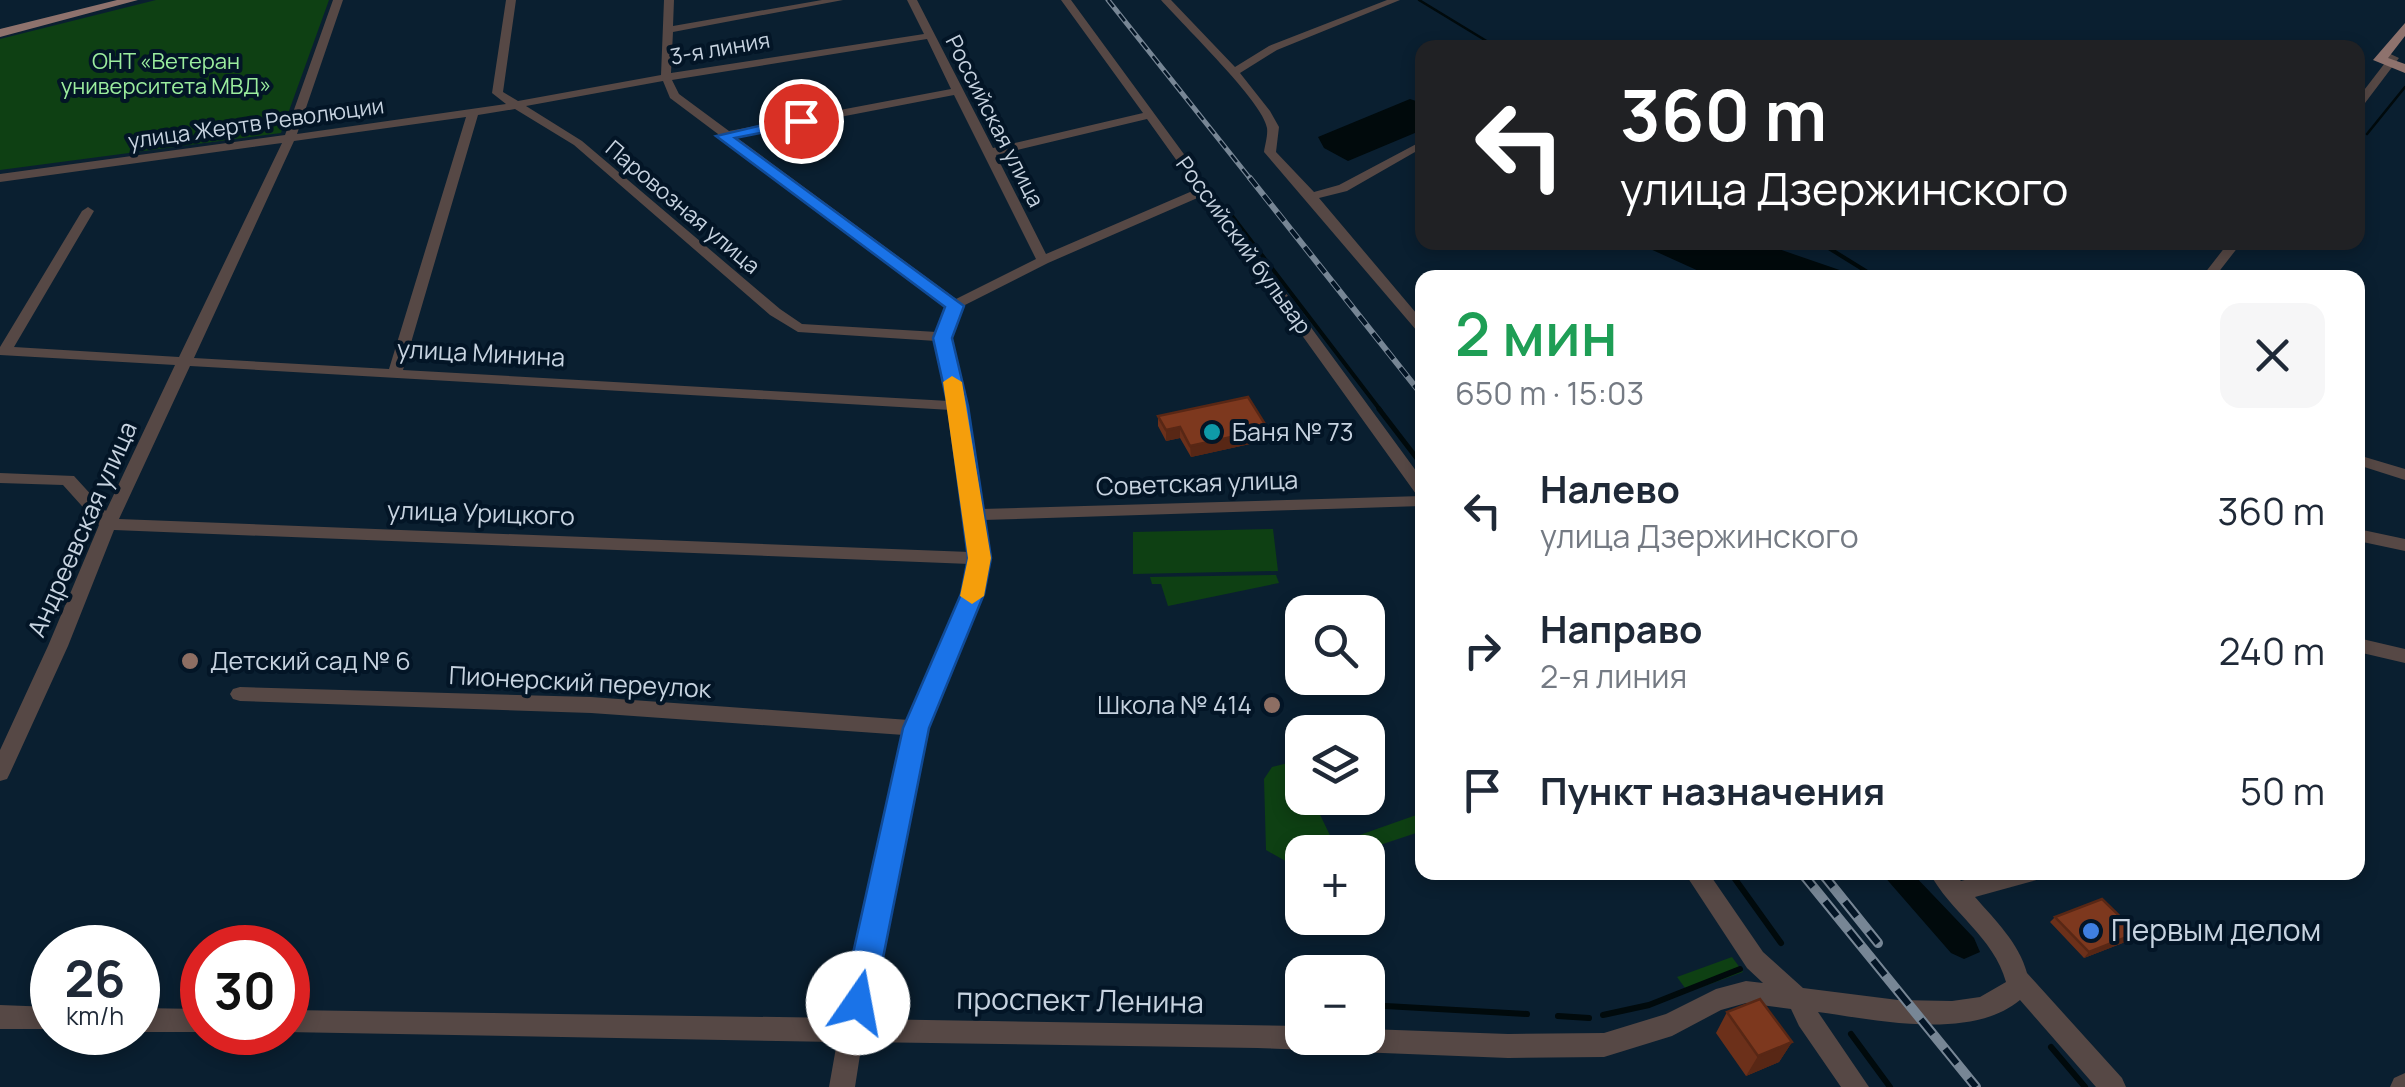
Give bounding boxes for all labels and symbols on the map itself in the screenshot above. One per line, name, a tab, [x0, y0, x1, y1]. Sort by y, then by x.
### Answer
street label: 3-я линия	[668, 24, 772, 72]
street label: Российская улица	[939, 30, 1051, 212]
park label: ОНТ «Ветеран университета МВД»	[61, 46, 271, 101]
pin	[759, 79, 844, 164]
street label: улица Жертв Революции	[126, 90, 386, 156]
street label: Паровозная улица	[599, 133, 767, 281]
street label: Российский бульвар	[1169, 150, 1319, 340]
street label: улица Минина	[396, 331, 566, 374]
place label: Баня № 73	[1232, 414, 1354, 449]
street label: Андреевская улица	[18, 415, 145, 642]
marker: Баня № 73	[1201, 421, 1223, 443]
street label: Советская улица	[1095, 461, 1299, 504]
street label: улица Урицкого	[387, 492, 575, 533]
place label: Детский сад № 6	[210, 643, 411, 678]
marker: Детский сад № 6	[179, 650, 201, 672]
street label: Пионерский переулок	[448, 657, 713, 706]
place label: Школа № 414	[1097, 687, 1252, 722]
marker: Школа № 414	[1261, 694, 1283, 716]
place label: Первым делом	[2111, 909, 2321, 950]
marker: Первым делом	[2080, 920, 2102, 942]
speed limit sign: 30	[180, 925, 310, 1055]
position arrow	[806, 951, 910, 1055]
street label: проспект Ленина	[956, 977, 1204, 1022]

